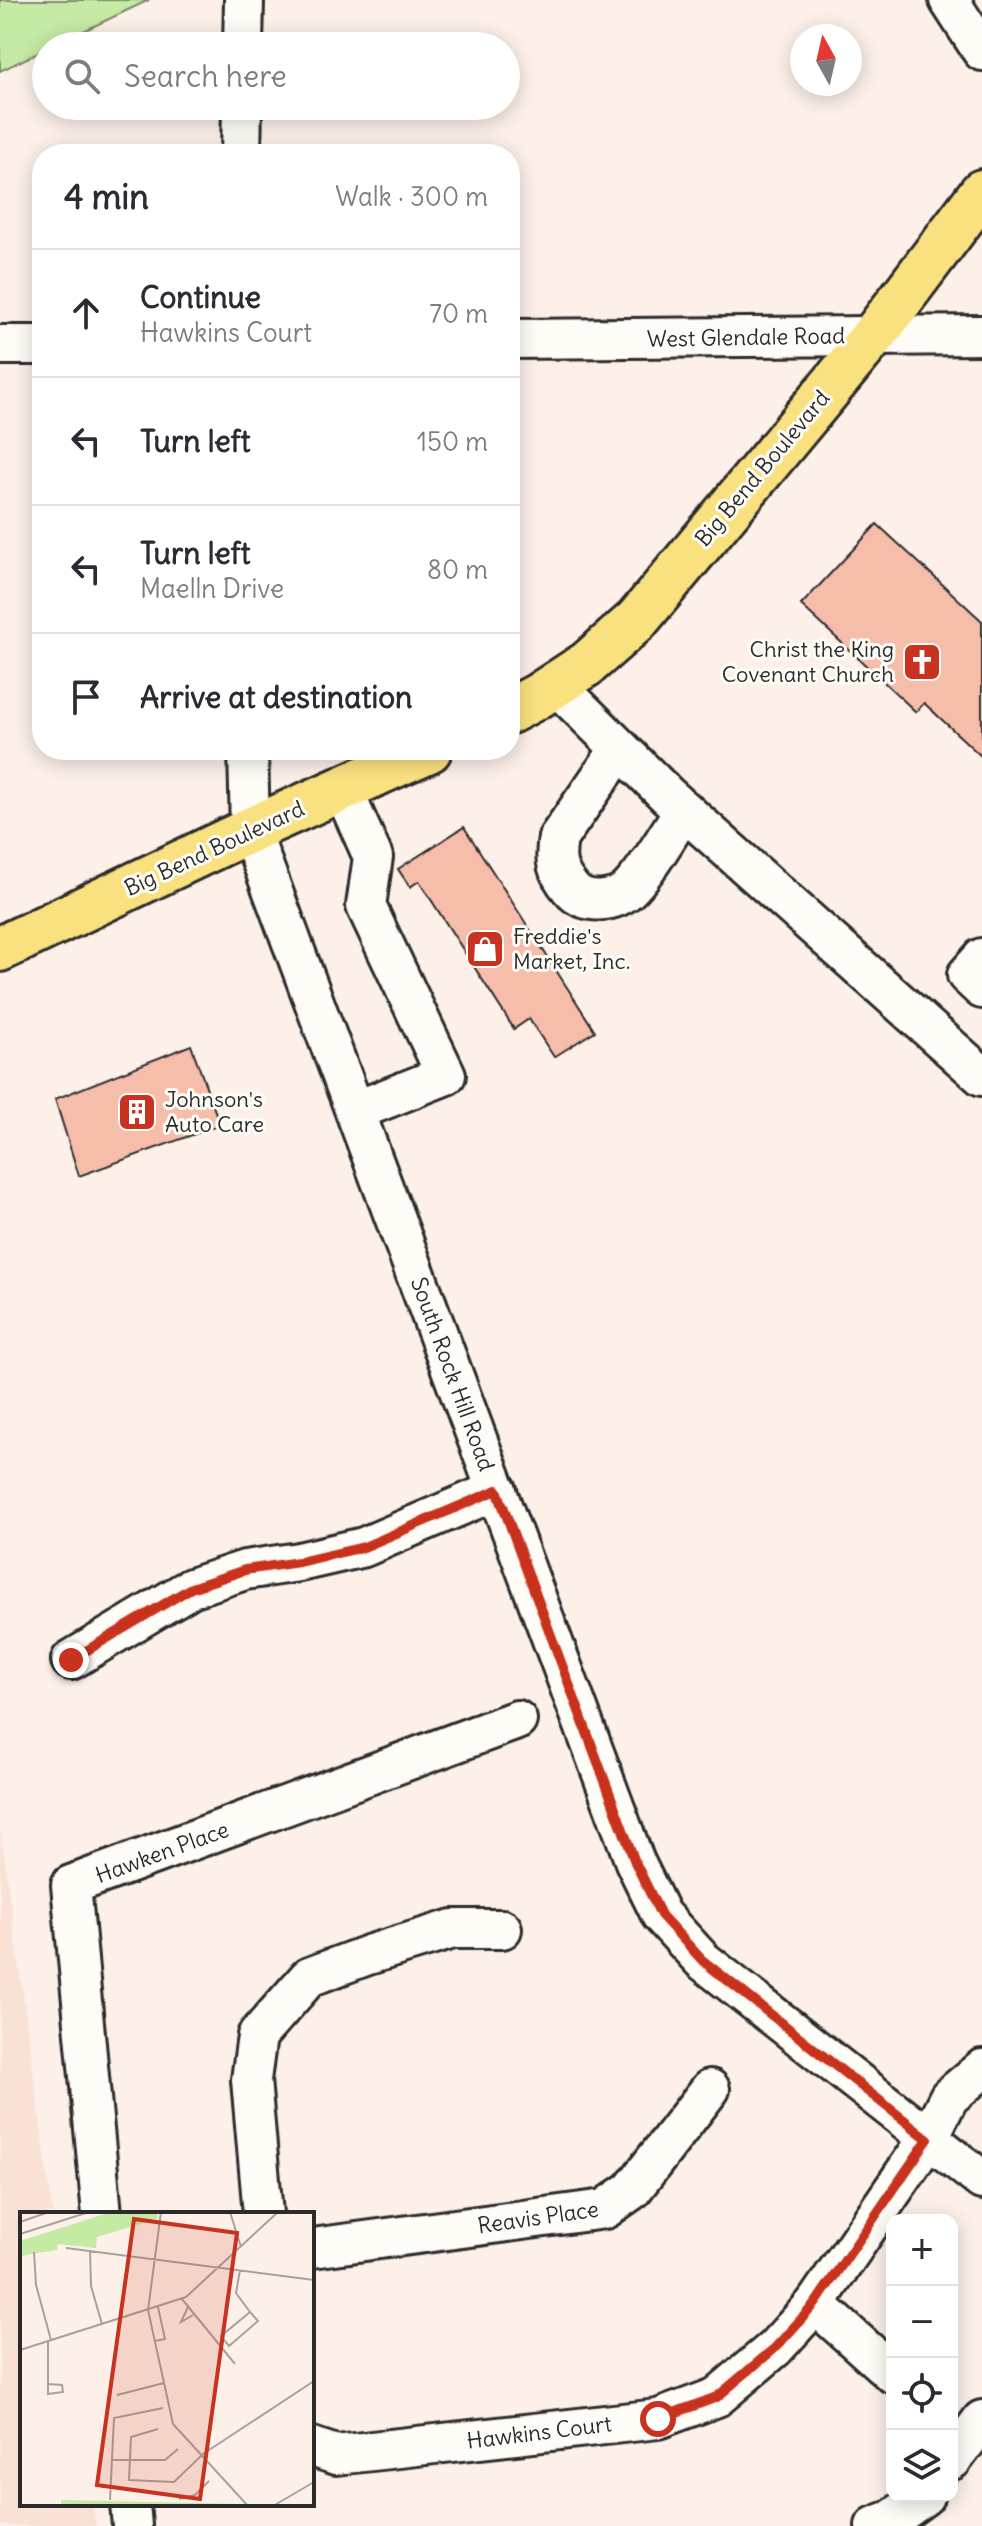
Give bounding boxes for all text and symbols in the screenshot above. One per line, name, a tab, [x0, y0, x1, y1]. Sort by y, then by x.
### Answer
north arrow	[790, 24, 862, 96]
search box	[32, 32, 520, 120]
icon: search	[60, 54, 104, 98]
text: Search here	[124, 57, 287, 95]
text: 4 min	[64, 175, 149, 218]
text: Walk · 300 m	[335, 180, 488, 213]
text: Continue	[140, 278, 261, 316]
icon: ahead	[64, 291, 108, 335]
text: 70 m	[429, 297, 488, 330]
text: Hawkins Court	[140, 316, 312, 349]
street label: West Glendale Road	[647, 321, 845, 353]
street label: Big Bend Boulevard	[689, 384, 836, 552]
icon: left	[64, 419, 108, 463]
text: Turn left	[140, 422, 251, 460]
text: 150 m	[417, 425, 488, 458]
text: Turn left	[140, 534, 251, 572]
icon: left	[64, 547, 108, 591]
text: 80 m	[427, 553, 488, 586]
text: Maelln Drive	[140, 572, 284, 605]
place label: Christ the King Covenant Church	[722, 635, 894, 688]
church icon: Christ the King Covenant Church	[901, 641, 943, 683]
icon: arrive	[64, 675, 108, 719]
text: Arrive at destination	[140, 678, 412, 716]
street label: Big Bend Boulevard	[120, 794, 308, 902]
place label: Freddie's Market, Inc.	[513, 922, 630, 975]
shop icon: Freddie's Market, Inc.	[464, 928, 506, 970]
place label: Johnson's Auto Care	[165, 1085, 264, 1138]
building icon: Johnson's Auto Care	[116, 1091, 158, 1133]
street label: South Rock Hill Road	[405, 1273, 501, 1475]
route end	[53, 1642, 89, 1678]
street label: Hawken Place	[92, 1815, 232, 1889]
street label: Reavis Place	[476, 2195, 600, 2239]
inset map	[20, 2212, 314, 2506]
map controls	[886, 2214, 958, 2502]
button: +	[886, 2214, 958, 2286]
button: −	[886, 2286, 958, 2358]
button: locate	[886, 2358, 958, 2430]
route start	[640, 2401, 676, 2437]
street label: Hawkins Court	[465, 2409, 613, 2455]
button: layers	[886, 2430, 958, 2502]

